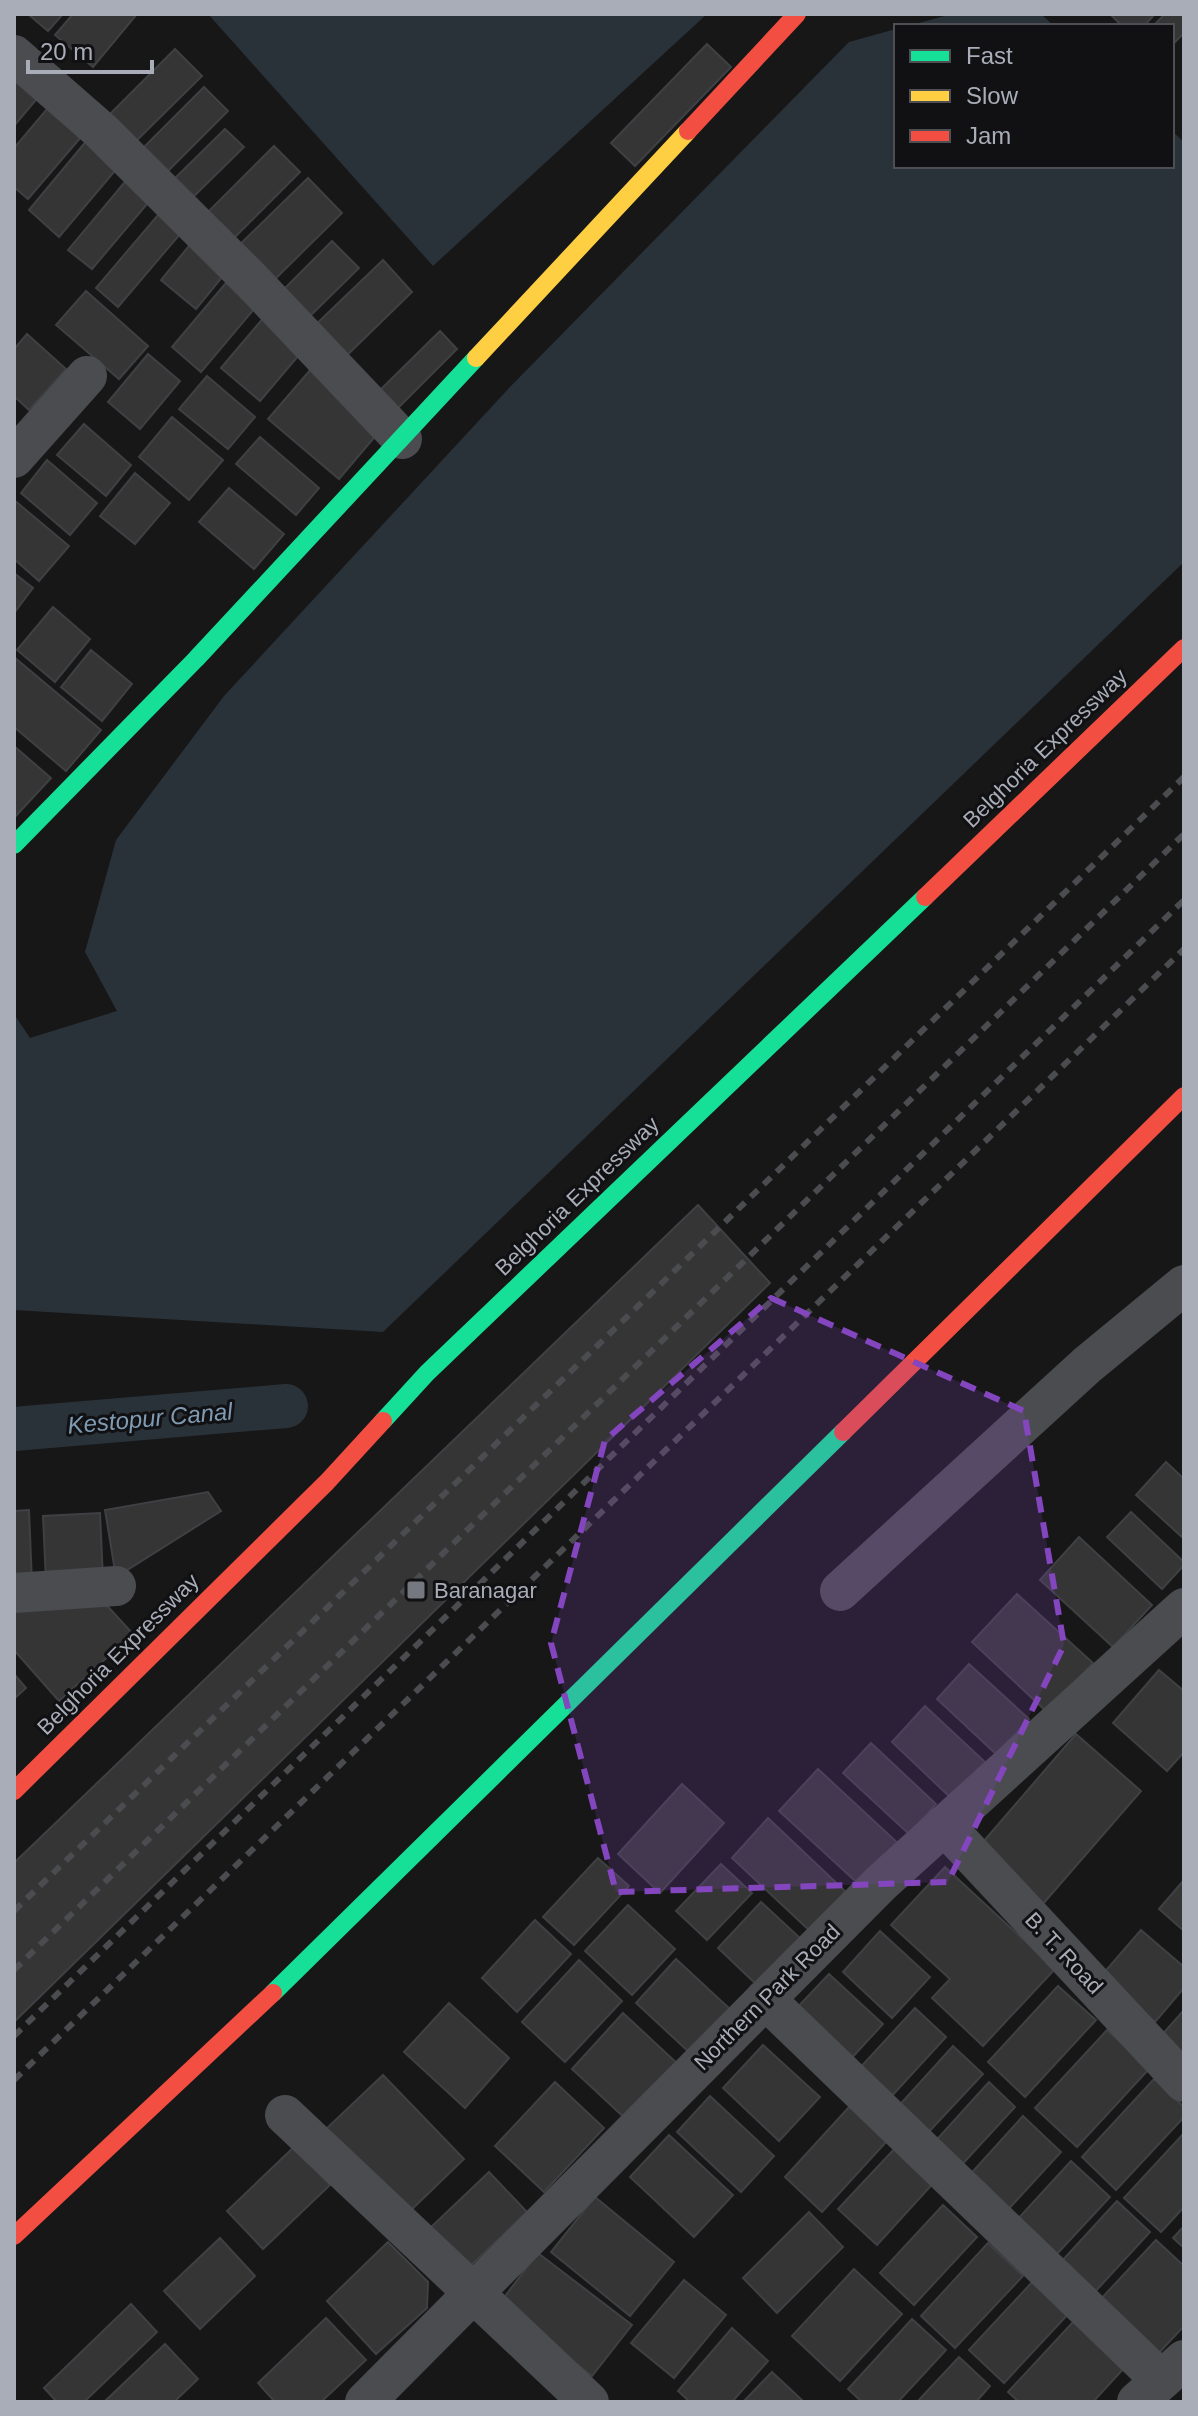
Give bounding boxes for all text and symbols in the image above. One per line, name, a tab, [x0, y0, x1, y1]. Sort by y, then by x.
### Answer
scale bar	[28, 24, 152, 74]
legend	[894, 24, 1174, 168]
text: 20 m	[40, 38, 93, 65]
text: Fast	[966, 42, 1013, 69]
text: Slow	[966, 82, 1019, 109]
text: Jam	[966, 122, 1011, 149]
street label: Belghoria Expressway	[958, 663, 1132, 833]
street label: Belghoria Expressway	[490, 1111, 664, 1281]
water label: Kestopur Canal	[66, 1397, 234, 1439]
street label: Belghoria Expressway	[32, 1568, 204, 1740]
place label: Baranagar	[434, 1578, 537, 1603]
marker: Baranagar	[405, 1579, 427, 1601]
street label: B. T. Road	[1020, 1907, 1108, 1999]
street label: Northern Park Road	[689, 1919, 845, 2075]

